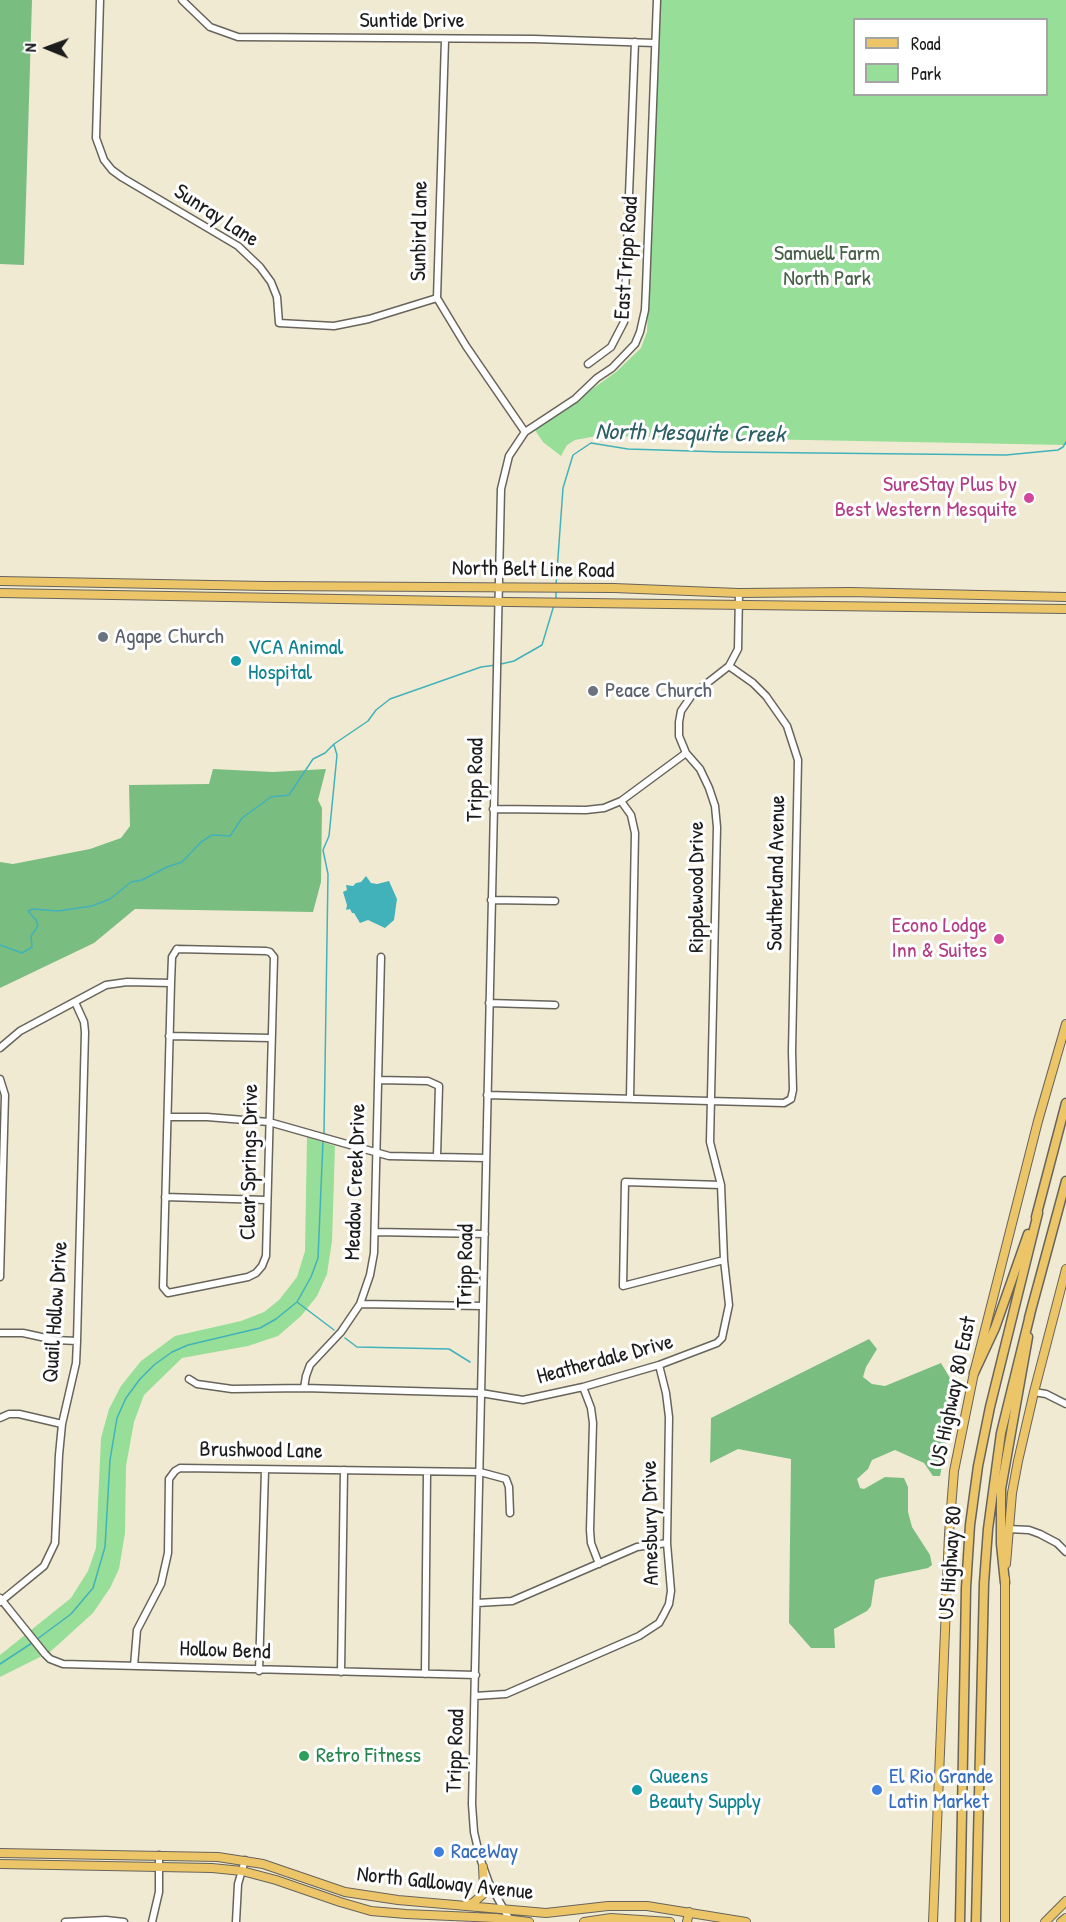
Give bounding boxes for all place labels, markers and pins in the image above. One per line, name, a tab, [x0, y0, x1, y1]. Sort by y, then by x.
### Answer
place label: SureStay Plus by Best Western Mesquite	[835, 472, 1017, 524]
marker: SureStay Plus by Best Western Mesquite	[1022, 491, 1036, 505]
place label: Agape Church	[115, 624, 224, 650]
marker: Agape Church	[96, 630, 110, 644]
place label: VCA Animal Hospital	[248, 635, 343, 686]
marker: VCA Animal Hospital	[229, 654, 243, 668]
place label: Peace Church	[605, 678, 712, 704]
marker: Peace Church	[586, 684, 600, 698]
place label: Econo Lodge Inn & Suites	[892, 913, 987, 964]
marker: Econo Lodge Inn & Suites	[992, 932, 1006, 946]
place label: Retro Fitness	[316, 1743, 421, 1769]
marker: Retro Fitness	[297, 1749, 311, 1763]
place label: Queens Beauty Supply	[649, 1764, 761, 1816]
place label: El Rio Grande Latin Market	[889, 1764, 993, 1816]
marker: Queens Beauty Supply	[630, 1783, 644, 1797]
marker: El Rio Grande Latin Market	[870, 1783, 884, 1797]
place label: RaceWay	[451, 1839, 518, 1865]
marker: RaceWay	[432, 1845, 446, 1859]

